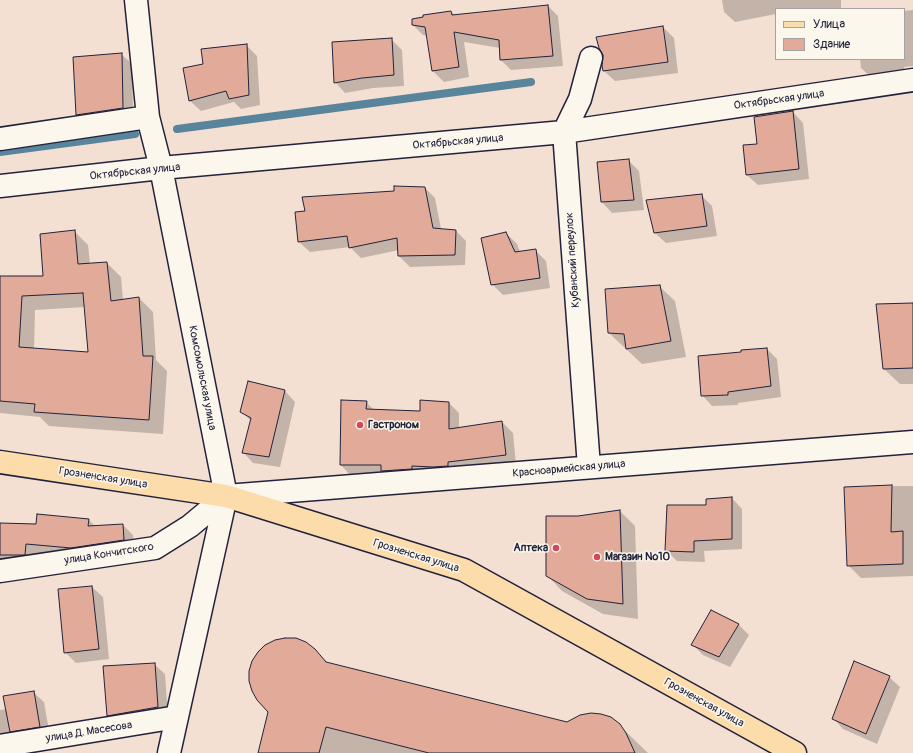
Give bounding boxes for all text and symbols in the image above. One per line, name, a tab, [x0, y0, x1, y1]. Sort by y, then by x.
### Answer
legend	[775, 8, 905, 60]
text: Улица	[813, 17, 845, 32]
text: Здание	[813, 37, 850, 52]
street label: Октябрьская улица	[733, 87, 825, 113]
street label: Октябрьская улица	[412, 131, 504, 153]
street label: Октябрьская улица	[89, 161, 181, 183]
street label: Кубанский переулок	[563, 212, 583, 308]
street label: Комсомольская улица	[185, 325, 219, 431]
place label: Гастроном	[368, 418, 419, 432]
marker: Гастроном	[355, 420, 365, 430]
street label: Красноармейская улица	[512, 457, 626, 481]
street label: Грозненская улица	[58, 464, 148, 492]
street label: Грозненская улица	[371, 537, 461, 575]
street label: улица Кончитского	[63, 540, 155, 568]
place label: Аптека	[514, 541, 548, 555]
marker: Аптека	[551, 543, 561, 553]
place label: Магазин №10	[605, 550, 670, 564]
marker: Магазин №10	[592, 552, 602, 562]
street label: Грозненская улица	[662, 676, 746, 730]
street label: улица Д. Масесова	[45, 719, 133, 745]

